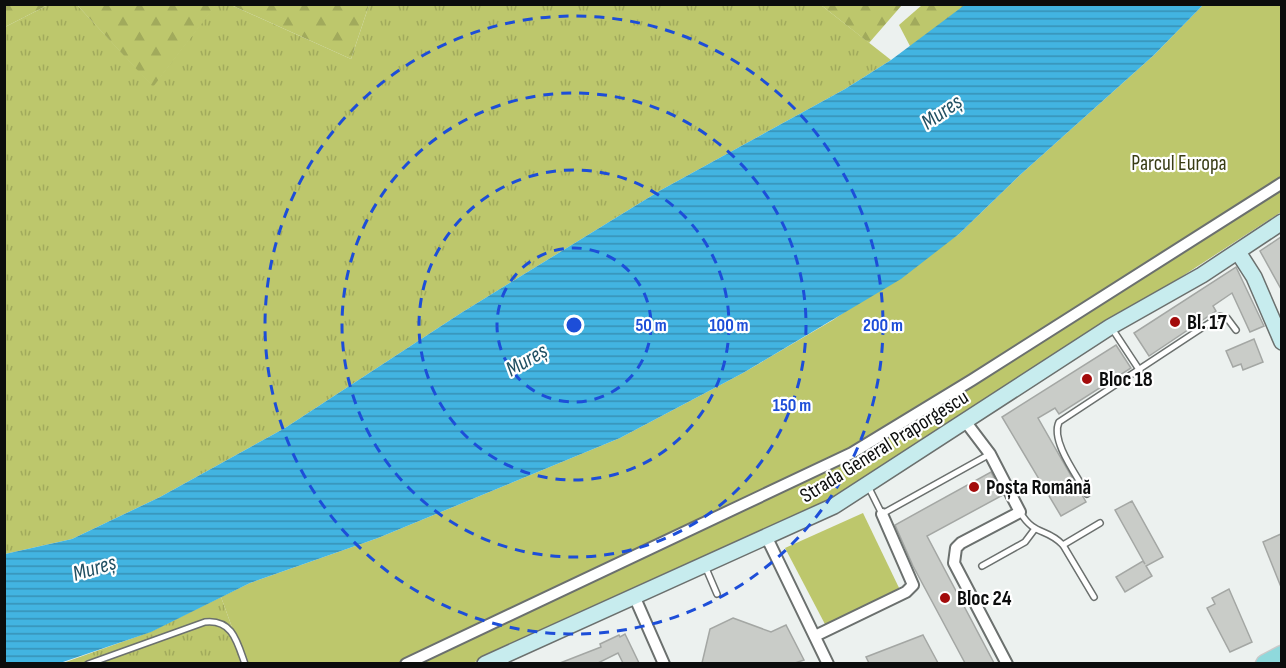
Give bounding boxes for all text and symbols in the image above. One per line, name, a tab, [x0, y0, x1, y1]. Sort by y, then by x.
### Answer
water label: Mureș	[916, 88, 968, 136]
park label: Parcul Europa	[1131, 151, 1227, 176]
place label: Bl. 17	[1187, 310, 1227, 335]
centre of rings	[564, 315, 584, 335]
text: 50 m	[635, 315, 667, 336]
text: 100 m	[710, 315, 749, 336]
text: 200 m	[863, 315, 903, 336]
marker: Bl. 17	[1168, 315, 1182, 329]
water label: Mureș	[501, 337, 553, 383]
place label: Bloc 18	[1099, 367, 1153, 392]
marker: Bloc 18	[1080, 372, 1094, 386]
street label: Strada General Praporgescu	[795, 384, 973, 508]
text: 150 m	[773, 395, 811, 416]
place label: Poșta Română	[986, 475, 1091, 500]
marker: Poșta Română	[967, 480, 981, 494]
water label: Mureș	[69, 549, 120, 588]
place label: Bloc 24	[957, 586, 1012, 611]
marker: Bloc 24	[938, 591, 952, 605]

